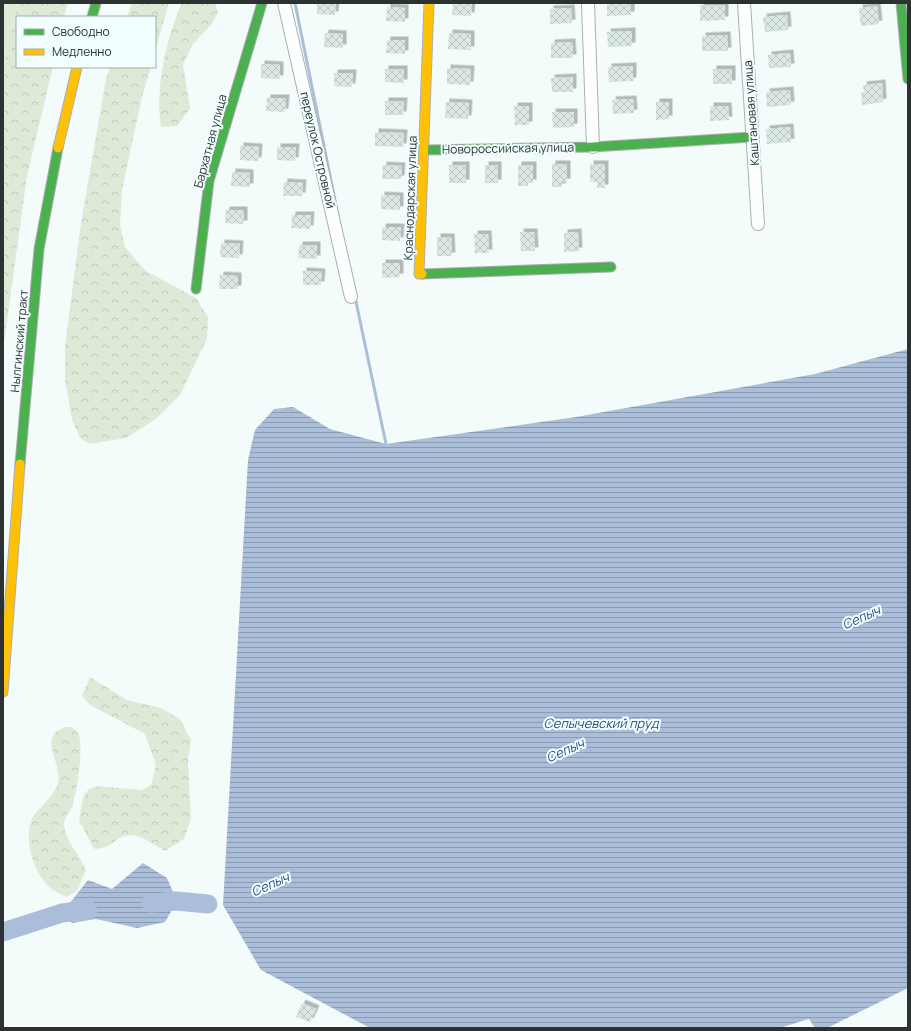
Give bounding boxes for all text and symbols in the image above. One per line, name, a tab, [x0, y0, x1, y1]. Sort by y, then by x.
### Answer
legend	[16, 16, 156, 68]
text: Свободно	[52, 23, 110, 40]
text: Медленно	[52, 43, 112, 60]
street label: Каштановая улица	[739, 60, 763, 166]
street label: переулок Островной	[296, 90, 340, 210]
street label: Бархатная улица	[189, 92, 231, 190]
street label: Краснодарская улица	[399, 135, 421, 261]
street label: Новороссийская улица	[442, 138, 574, 158]
street label: Нылгинский тракт	[6, 289, 32, 393]
water label: Сепыч	[839, 600, 884, 633]
water label: Сепычевский пруд	[544, 714, 660, 732]
water label: Сепыч	[543, 733, 588, 766]
water label: Сепыч	[248, 867, 293, 900]

